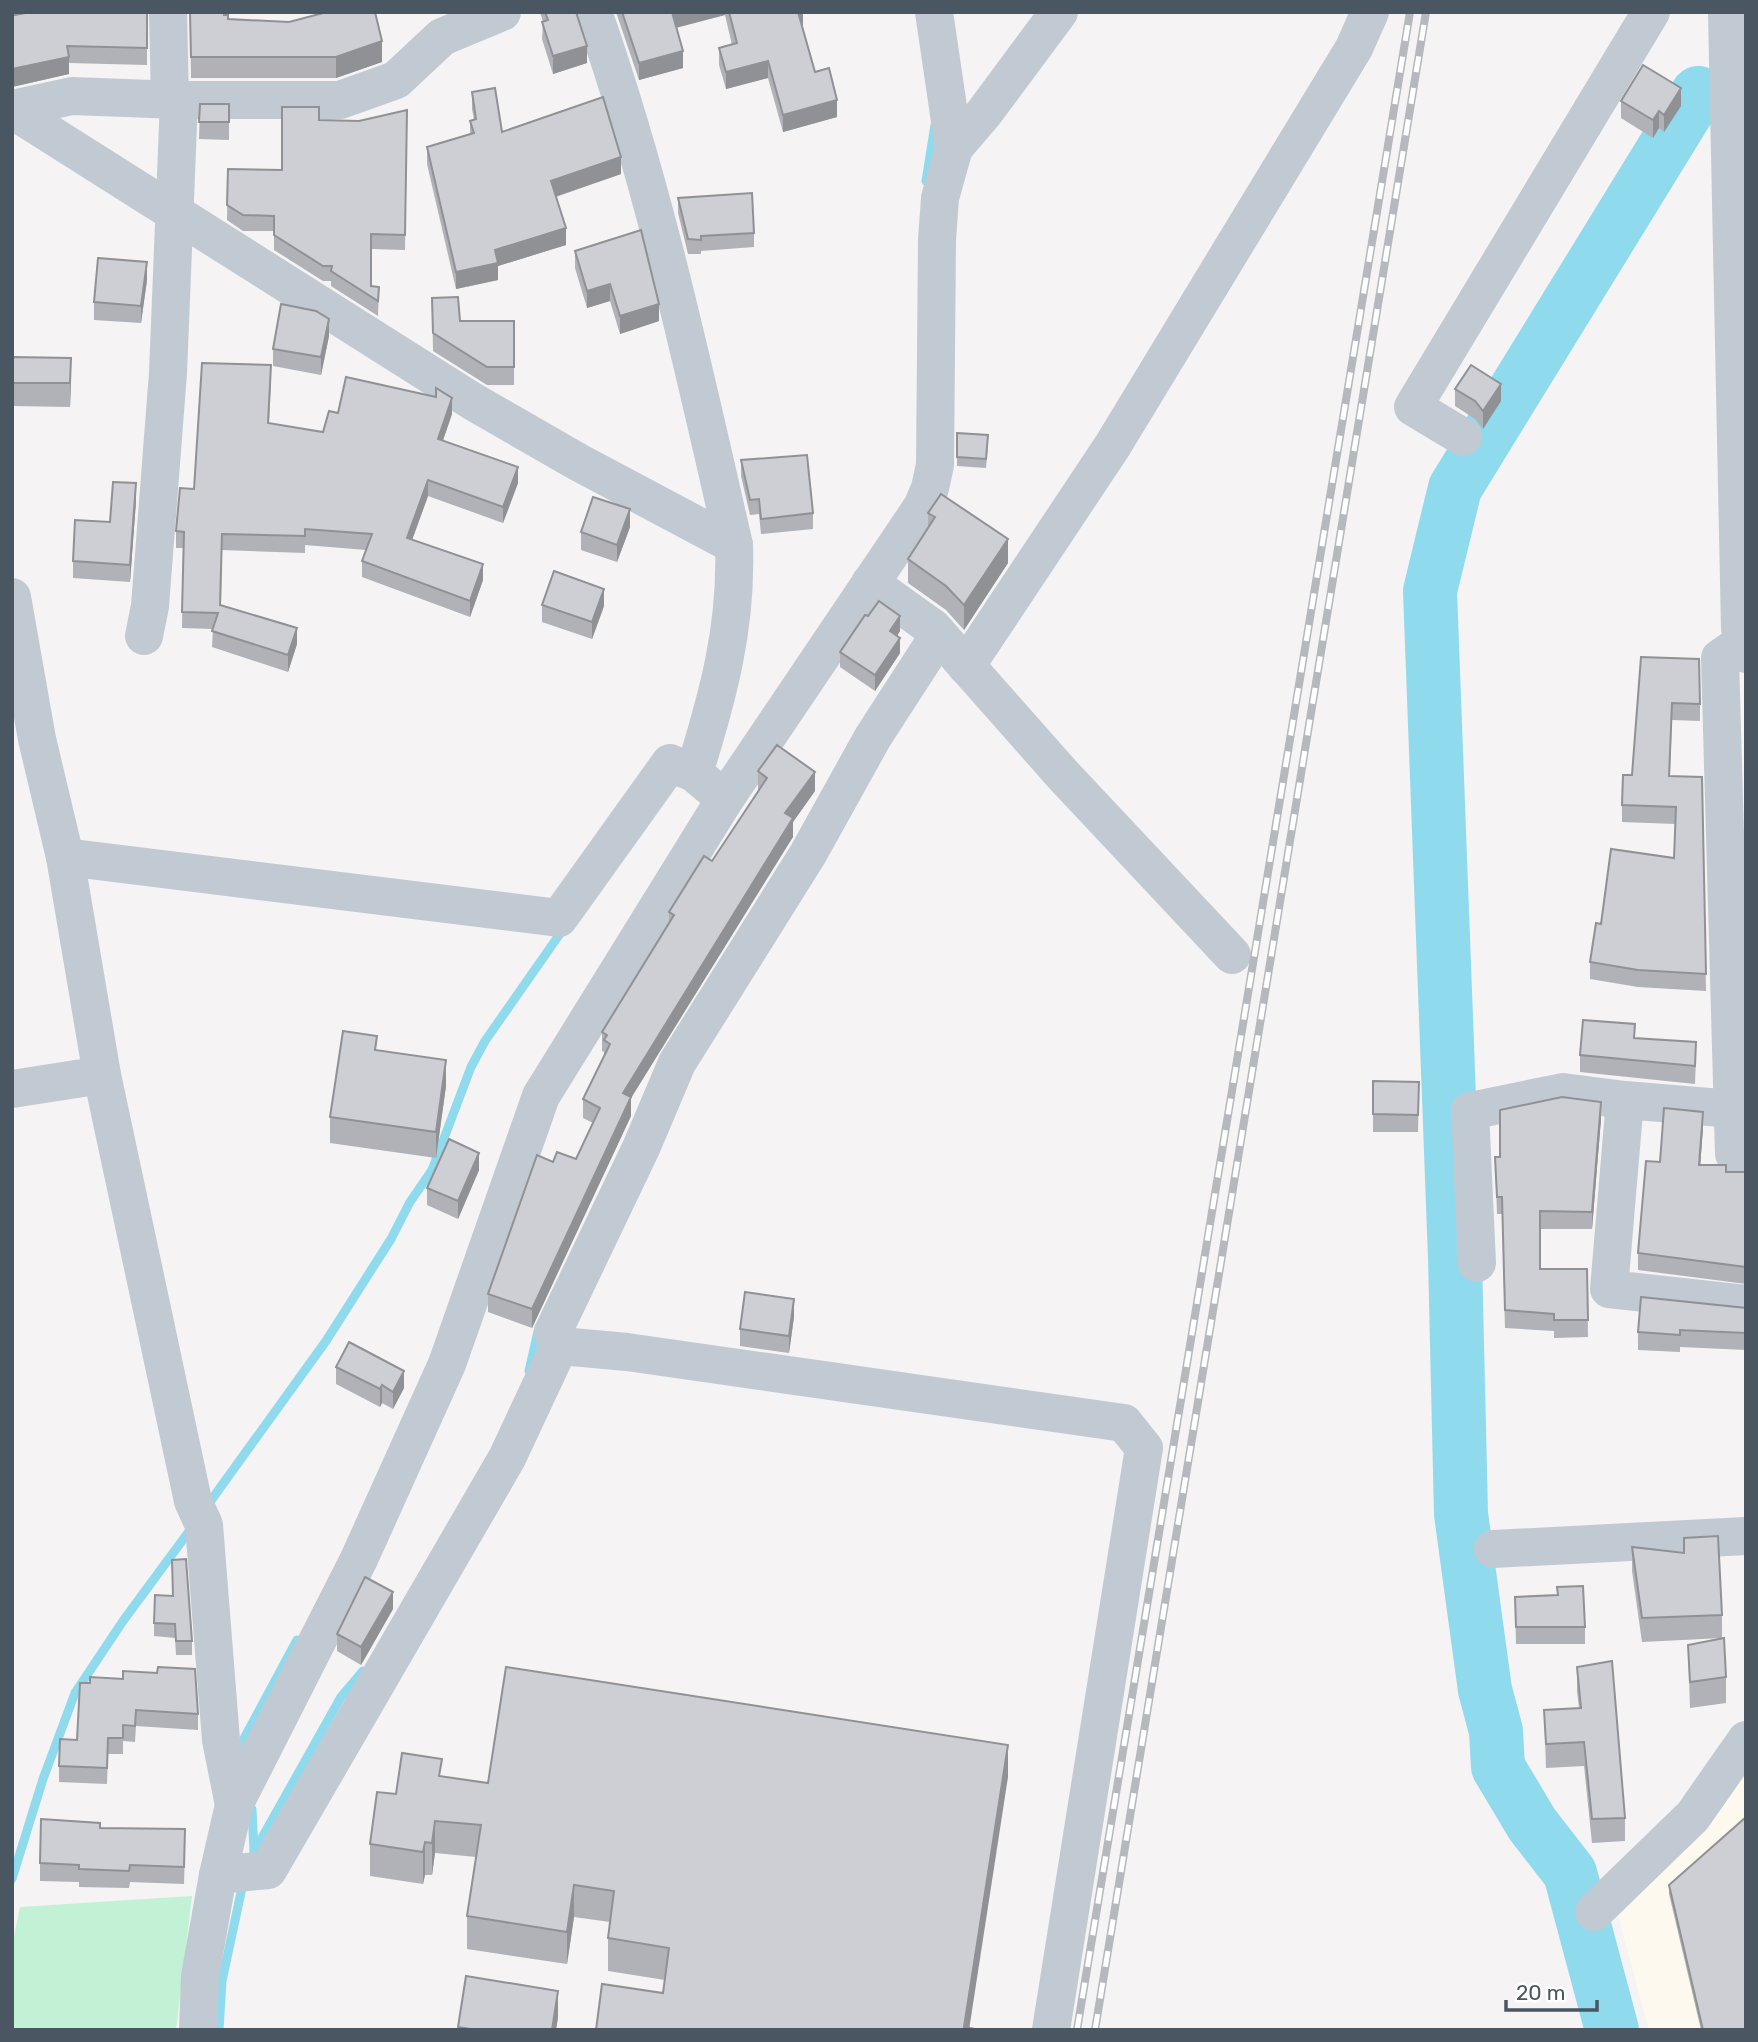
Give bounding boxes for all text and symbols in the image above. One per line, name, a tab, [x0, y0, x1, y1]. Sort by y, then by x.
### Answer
scale bar	[1506, 1968, 1597, 2012]
text: 20 m	[1516, 1980, 1565, 2005]

